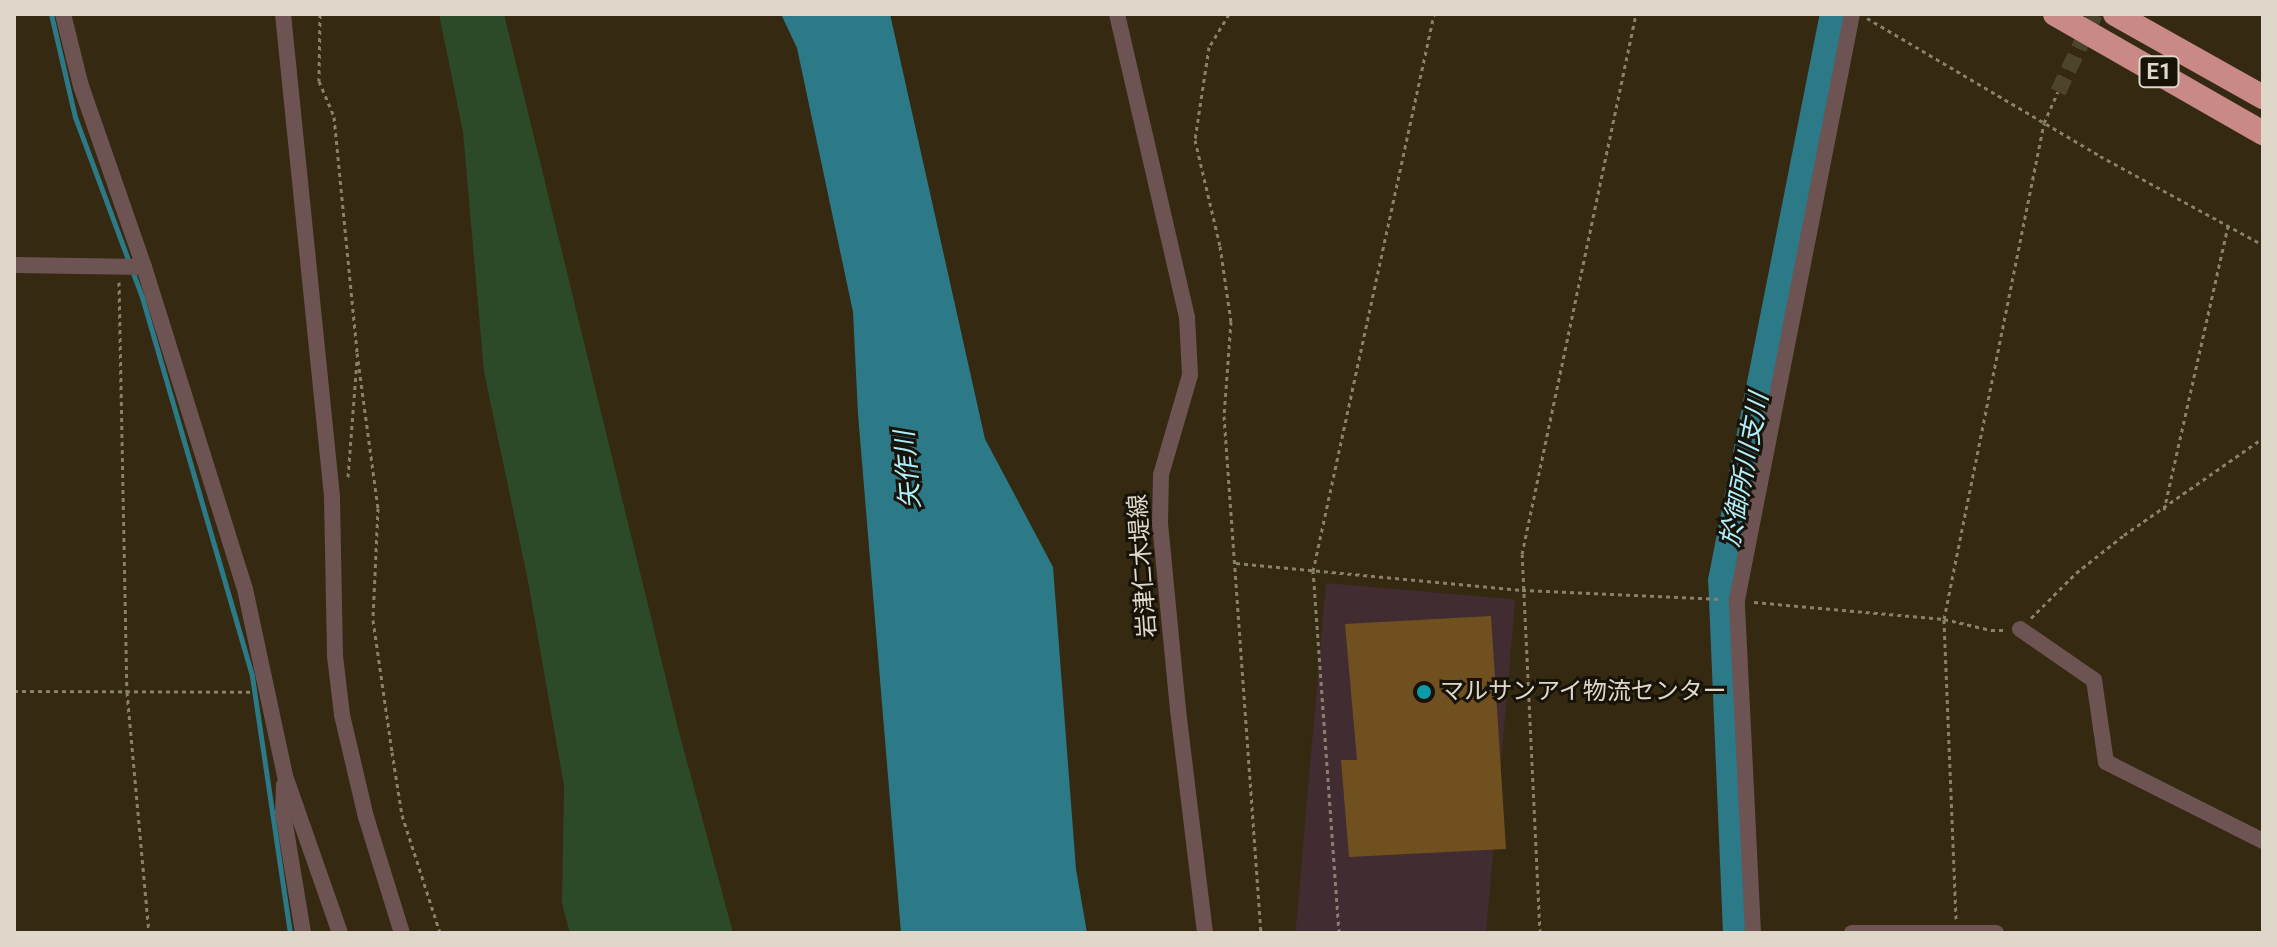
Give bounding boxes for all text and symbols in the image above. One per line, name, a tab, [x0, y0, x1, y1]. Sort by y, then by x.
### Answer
road number: E1	[2137, 54, 2181, 90]
water label: 於御所川支川	[1715, 390, 1775, 550]
water label: 矢作川	[889, 430, 927, 510]
street label: 岩津仁木堤線	[1124, 493, 1162, 639]
place label: マルサンアイ物流センター	[1440, 678, 1728, 706]
marker: マルサンアイ物流センター	[1415, 683, 1433, 701]

